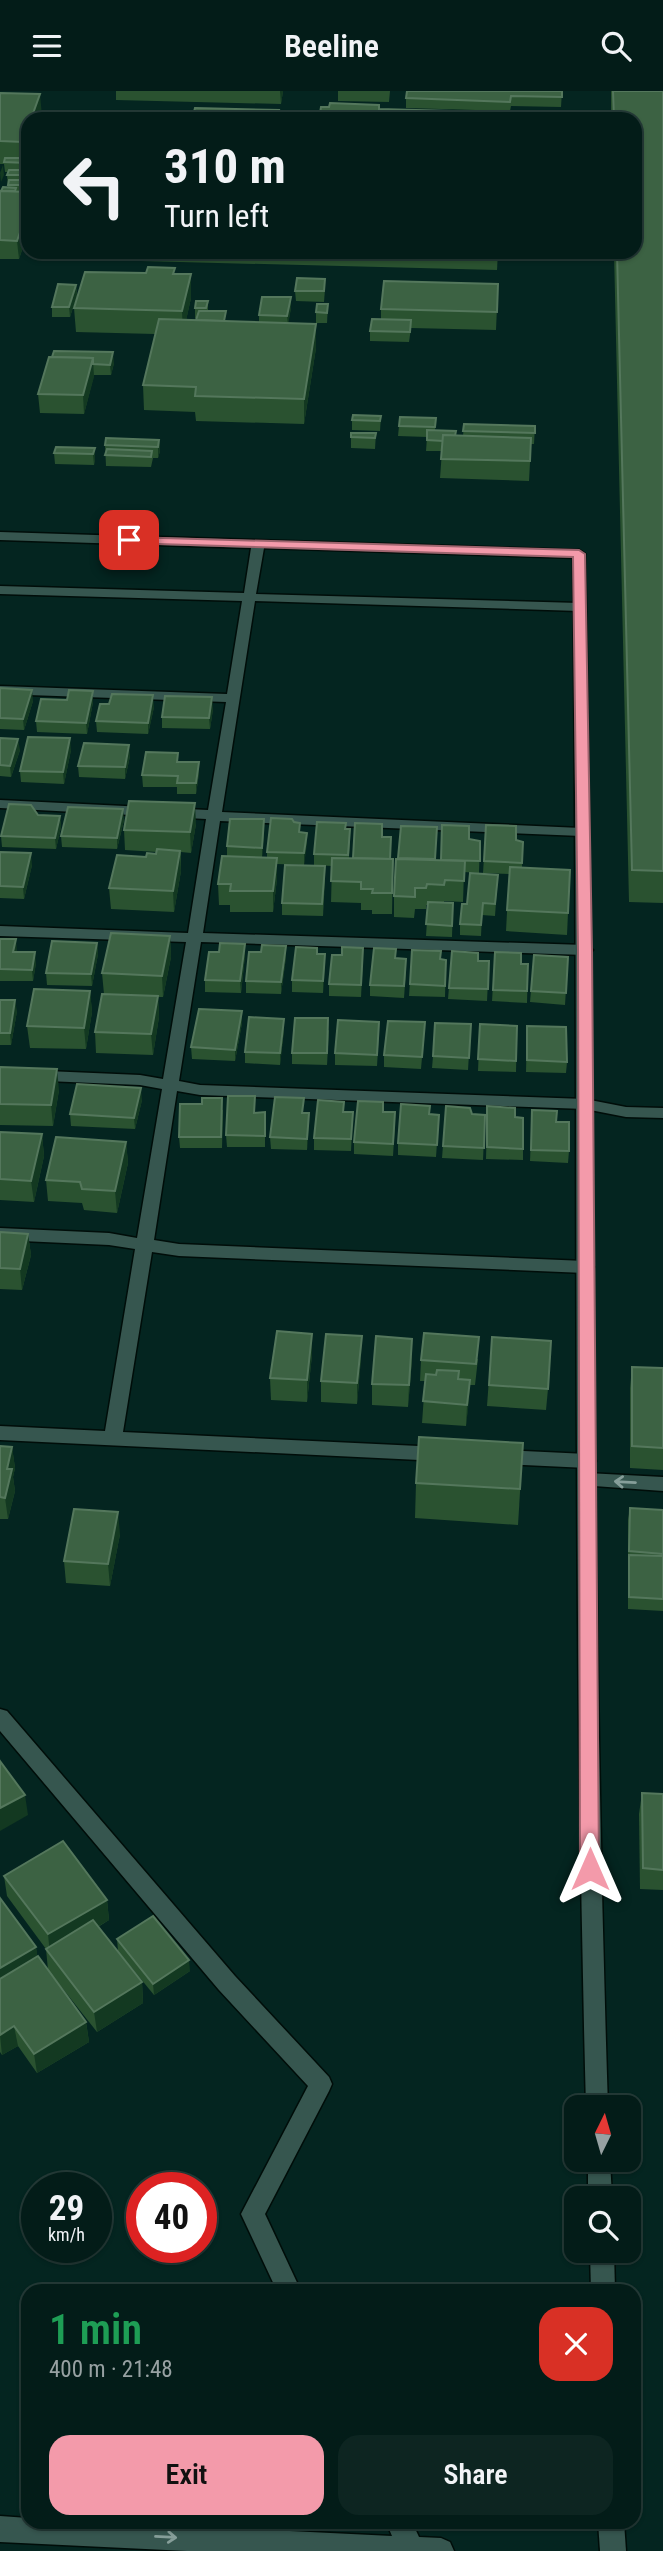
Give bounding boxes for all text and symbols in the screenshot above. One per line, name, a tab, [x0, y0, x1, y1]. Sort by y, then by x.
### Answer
icon: menu	[28, 27, 66, 65]
text: Beeline	[284, 27, 379, 65]
icon: search	[597, 27, 635, 65]
text: 310 m	[164, 138, 286, 195]
icon: left	[49, 140, 140, 231]
text: Turn left	[164, 197, 269, 235]
pin	[99, 510, 159, 570]
icon: arrive	[110, 521, 148, 559]
one-way arrow	[614, 1475, 637, 1488]
position arrow	[553, 1832, 627, 1906]
north arrow	[564, 2095, 640, 2172]
map controls	[564, 2095, 641, 2263]
speed limit sign: 40	[126, 2172, 217, 2263]
button: search	[564, 2186, 641, 2263]
text: 29	[49, 2188, 84, 2229]
text: km/h	[48, 2224, 85, 2245]
text: 1 min	[49, 2305, 142, 2354]
button: close	[539, 2307, 613, 2381]
text: 400 m · 21:48	[49, 2356, 173, 2383]
button: Exit	[49, 2435, 324, 2515]
button: Share	[338, 2435, 613, 2515]
one-way arrow	[154, 2530, 177, 2543]

